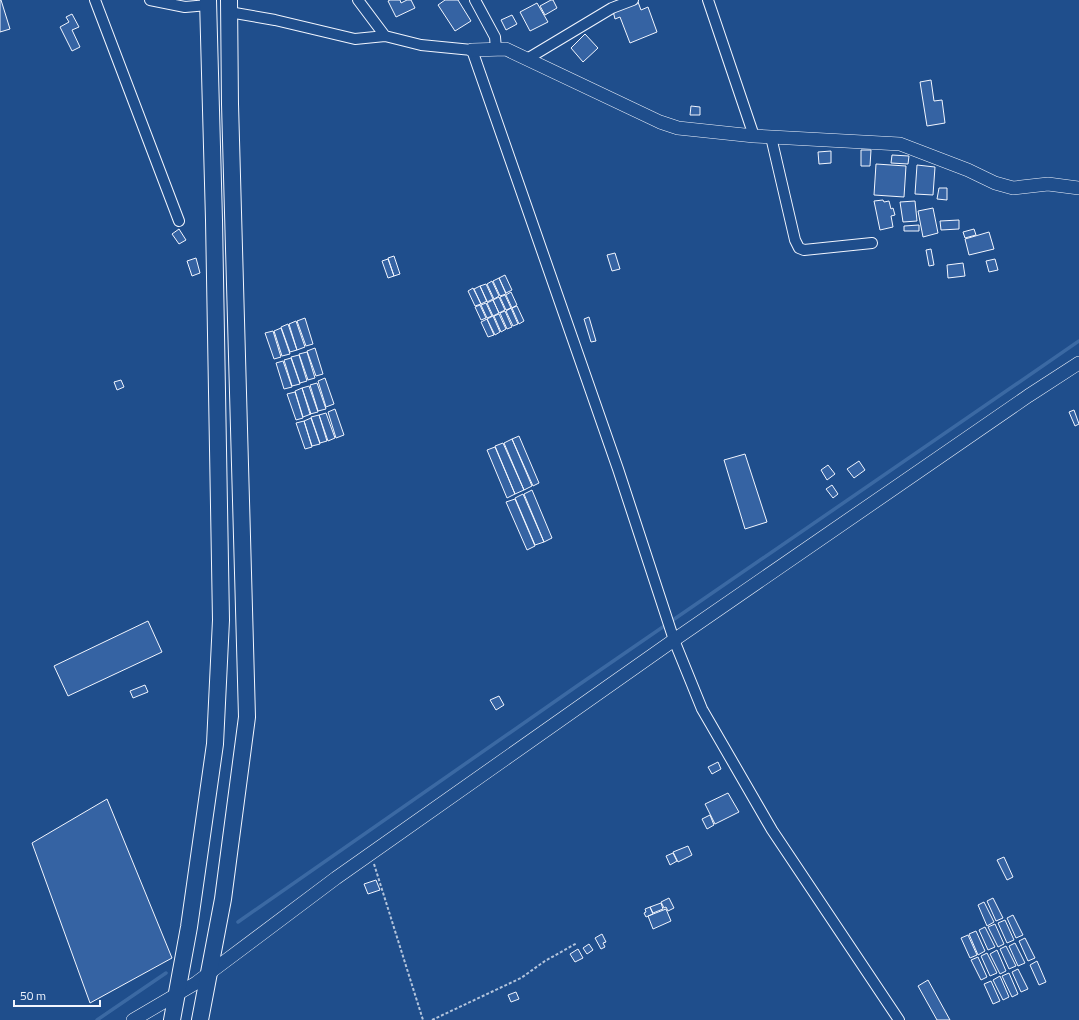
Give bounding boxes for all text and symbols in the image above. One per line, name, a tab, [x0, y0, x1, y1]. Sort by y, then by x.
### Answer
scale bar	[14, 982, 100, 1008]
text: 50 m	[20, 986, 46, 1005]

